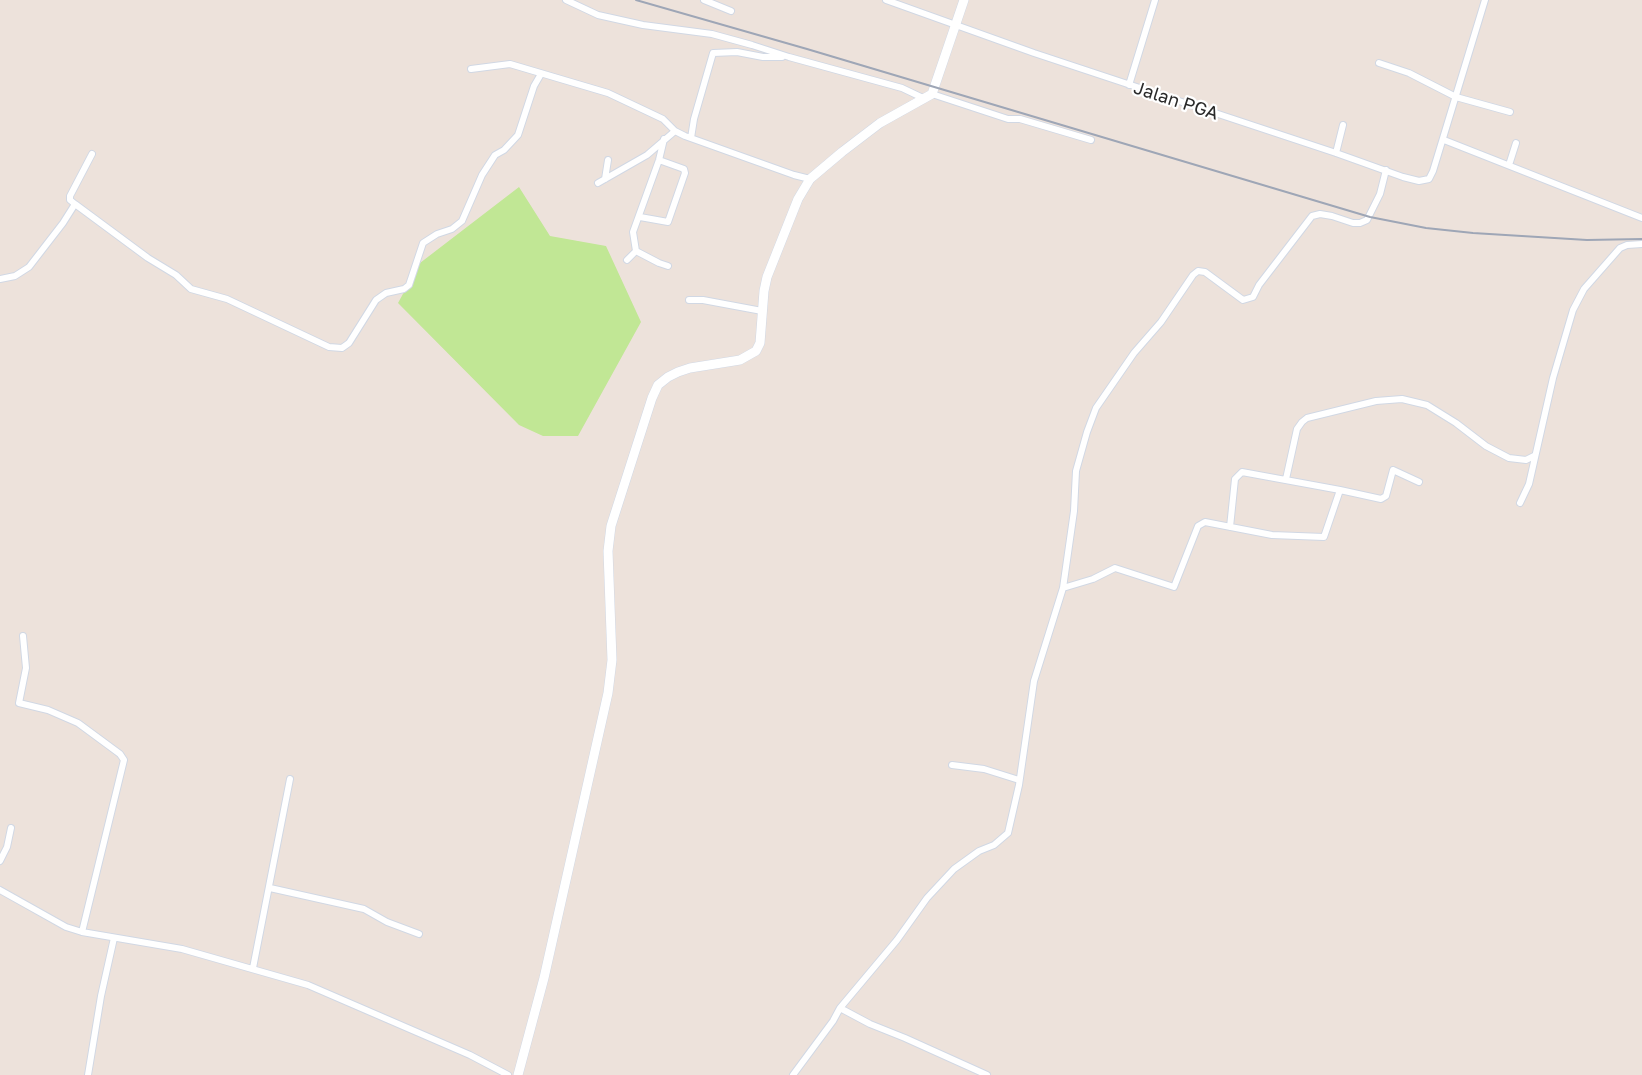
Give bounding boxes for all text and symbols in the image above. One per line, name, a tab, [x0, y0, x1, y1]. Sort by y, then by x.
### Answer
street label: Jalan PGA	[1131, 77, 1221, 125]

